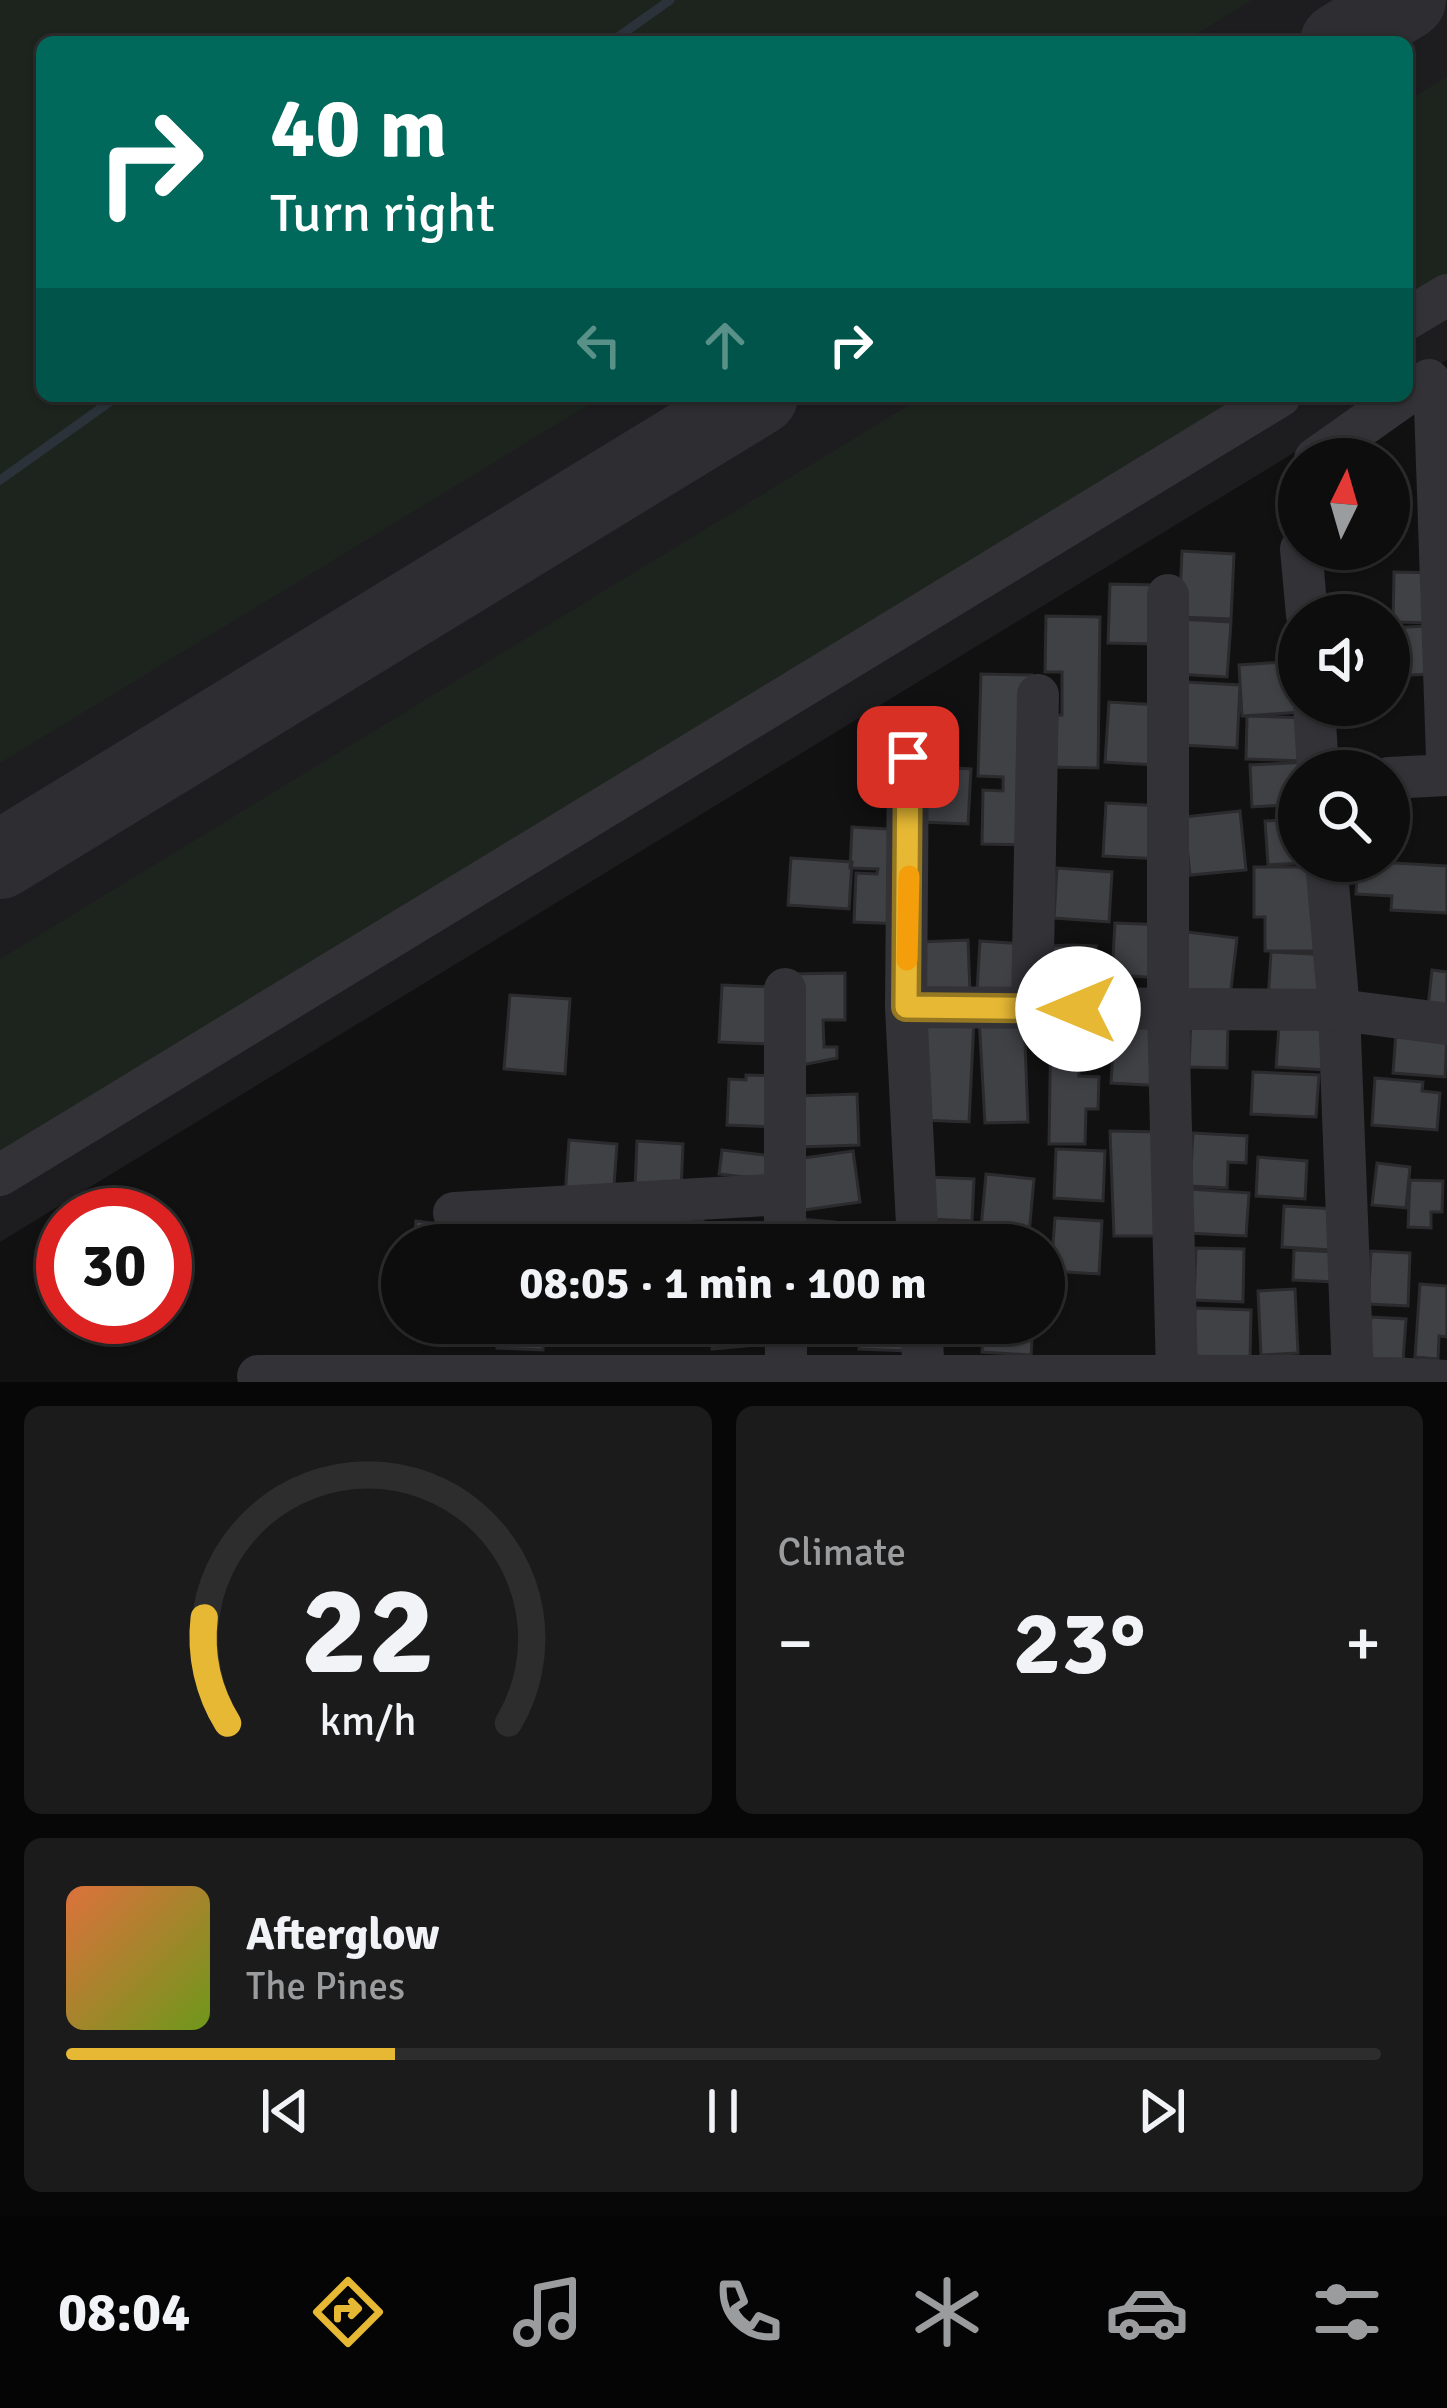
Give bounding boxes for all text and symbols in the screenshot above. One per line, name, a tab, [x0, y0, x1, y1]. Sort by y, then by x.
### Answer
text: 40 m	[270, 77, 447, 181]
icon: right	[72, 84, 228, 240]
text: Turn right	[270, 180, 495, 247]
icon: left	[566, 312, 632, 378]
icon: ahead	[692, 312, 758, 378]
icon: right	[818, 312, 884, 378]
north arrow	[1278, 438, 1410, 570]
map controls	[1278, 438, 1410, 882]
button: sound	[1278, 594, 1410, 726]
pin	[857, 706, 959, 808]
icon: arrive	[875, 724, 941, 790]
button: search	[1278, 750, 1410, 882]
position arrow	[1015, 946, 1141, 1072]
speed limit sign: 30	[36, 1188, 192, 1344]
text: 08:05 · 1 min · 100 m	[519, 1256, 927, 1311]
text: Climate	[778, 1528, 906, 1576]
text: 22	[300, 1555, 435, 1708]
text: 23°	[1013, 1588, 1146, 1699]
text: −	[778, 1603, 813, 1684]
text: +	[1345, 1603, 1381, 1684]
text: km/h	[319, 1695, 416, 1748]
text: Afterglow	[246, 1907, 439, 1962]
text: The Pines	[246, 1962, 405, 2010]
icon: previous	[252, 2078, 318, 2144]
icon: pause	[690, 2078, 756, 2144]
icon: next	[1129, 2078, 1195, 2144]
icon: directions	[306, 2270, 390, 2354]
icon: music	[506, 2270, 590, 2354]
icon: phone	[706, 2270, 790, 2354]
icon: climate	[905, 2270, 989, 2354]
icon: car	[1105, 2270, 1189, 2354]
icon: filters	[1305, 2270, 1389, 2354]
text: 08:04	[58, 2279, 190, 2346]

